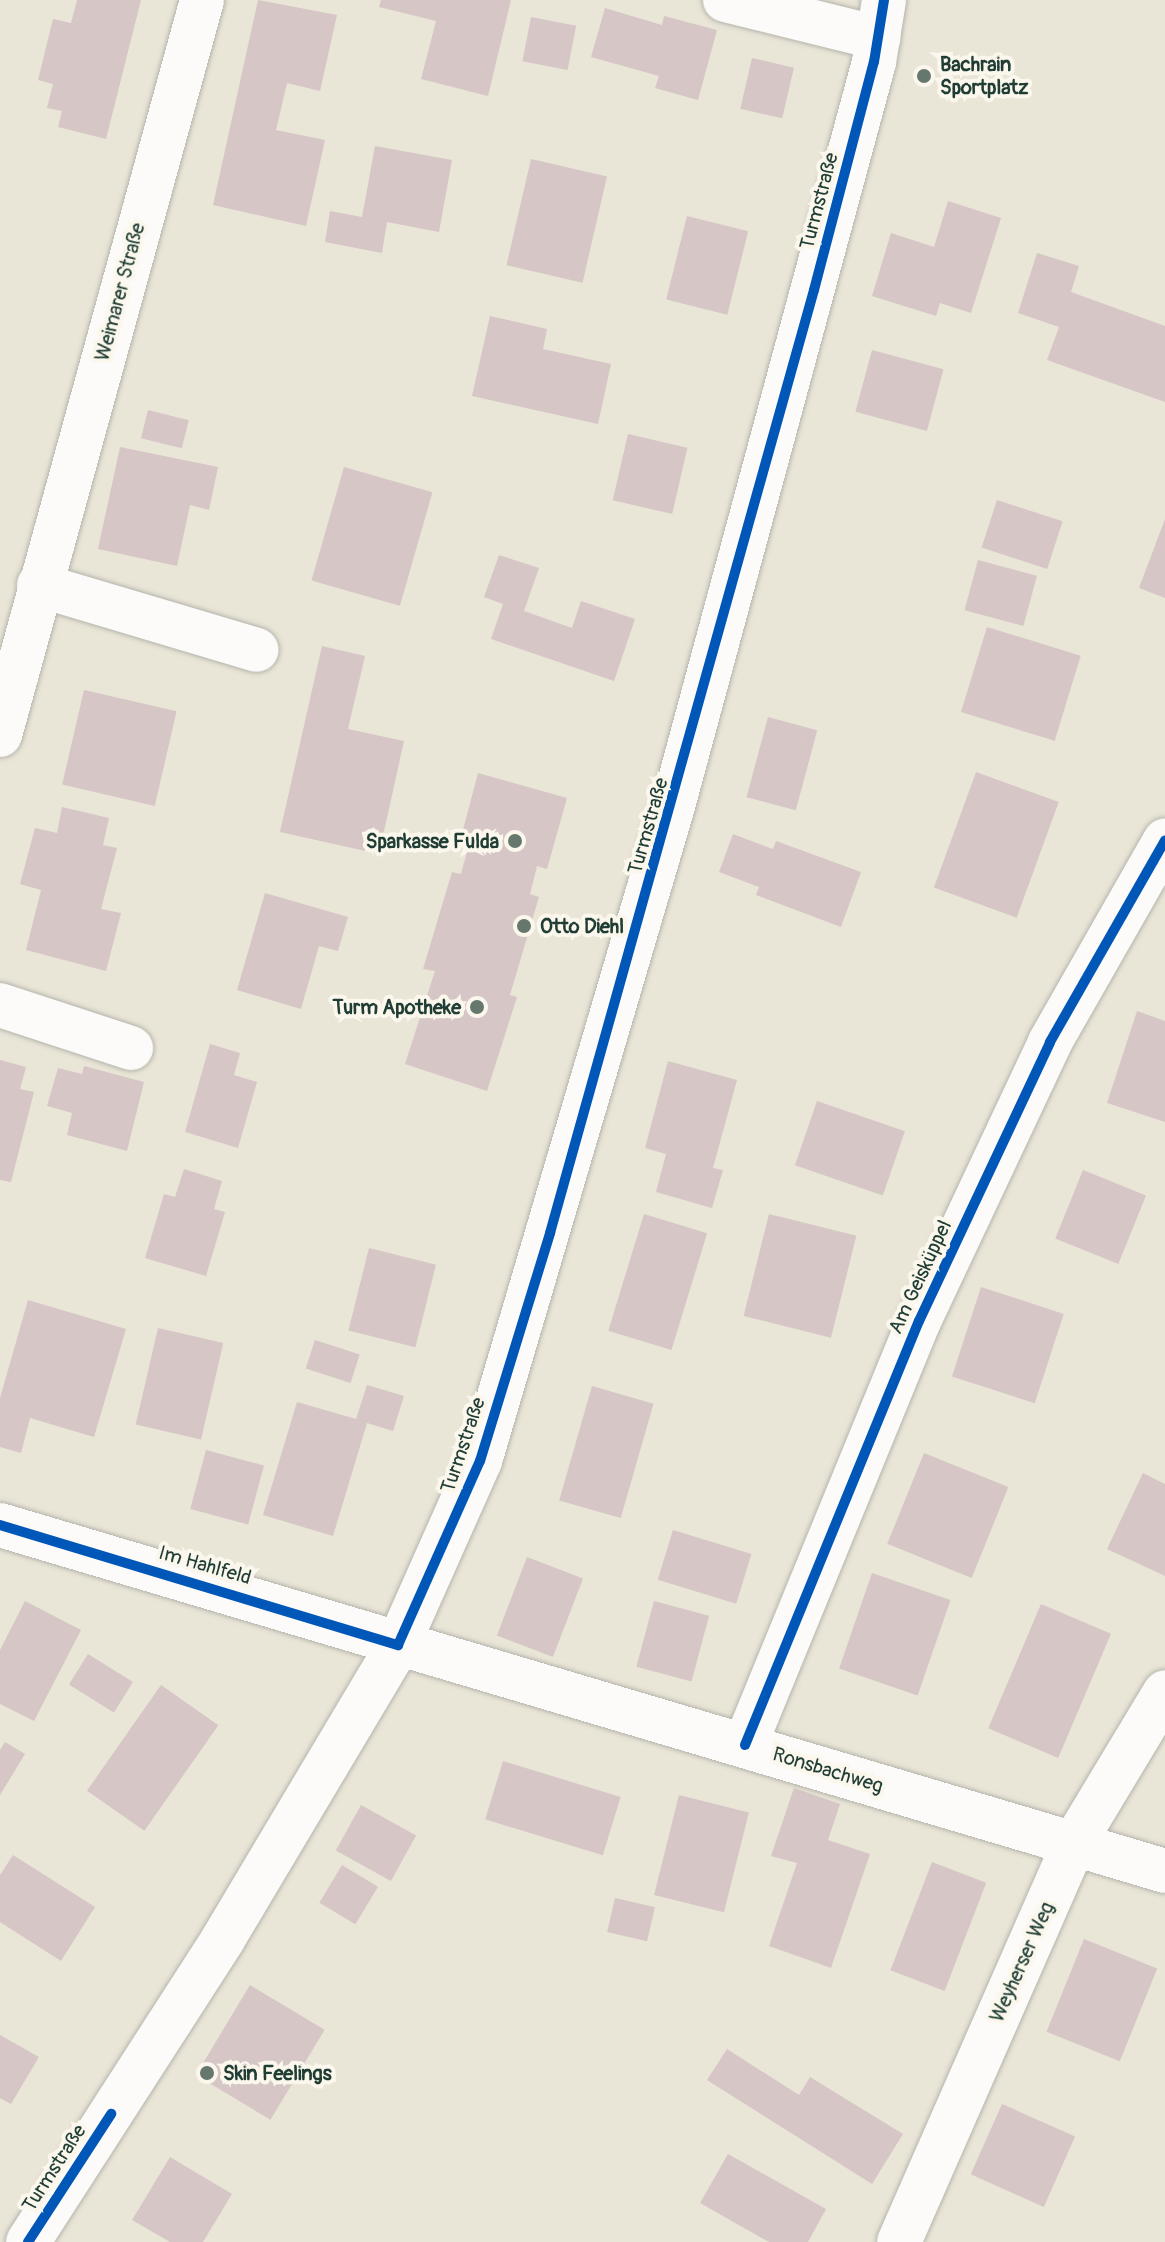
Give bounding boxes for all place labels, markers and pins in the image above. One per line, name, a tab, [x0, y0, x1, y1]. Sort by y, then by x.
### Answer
place label: Bachrain Sportplatz	[940, 52, 1028, 99]
marker: Bachrain Sportplatz	[915, 67, 933, 85]
place label: Sparkasse Fulda	[366, 829, 499, 853]
marker: Sparkasse Fulda	[506, 832, 524, 850]
place label: Otto Diehl	[540, 914, 624, 938]
marker: Otto Diehl	[515, 917, 533, 935]
place label: Turm Apotheke	[333, 995, 461, 1019]
marker: Turm Apotheke	[468, 998, 486, 1016]
place label: Skin Feelings	[223, 2061, 332, 2085]
marker: Skin Feelings	[198, 2064, 216, 2082]

